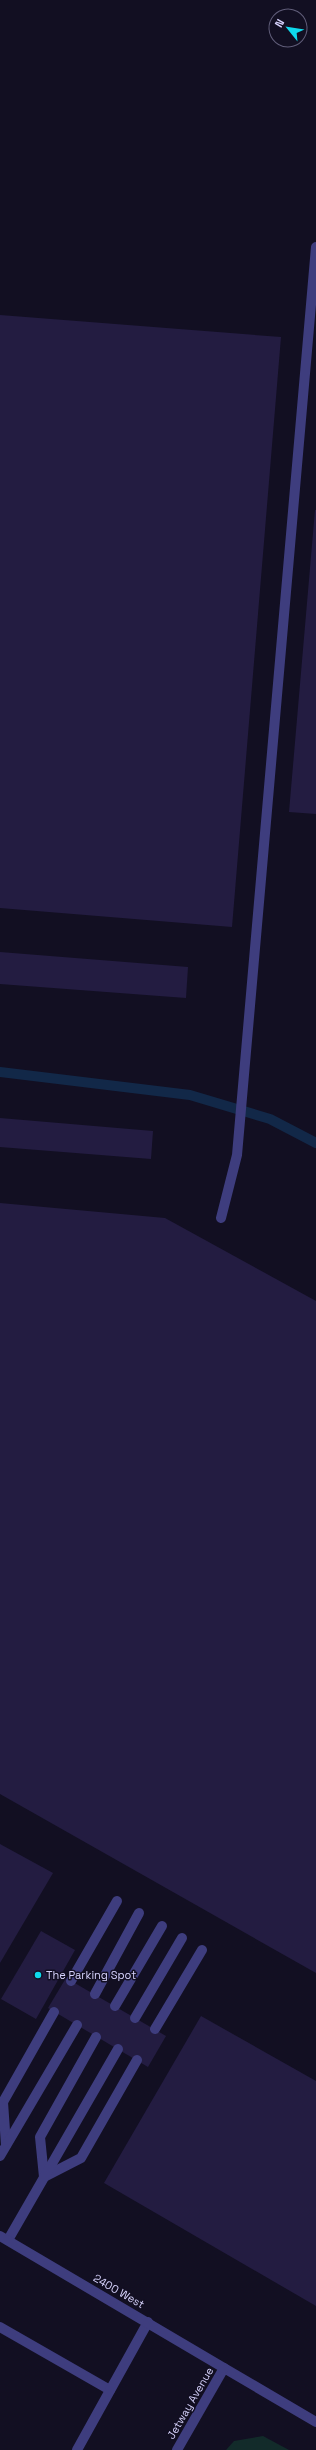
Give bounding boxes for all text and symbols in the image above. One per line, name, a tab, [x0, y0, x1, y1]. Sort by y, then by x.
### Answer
north arrow	[268, 8, 308, 48]
text: N	[271, 16, 287, 30]
place label: The Parking Spot	[46, 1968, 136, 1982]
marker: The Parking Spot	[33, 1970, 43, 1980]
street label: 2400 West	[91, 2271, 147, 2311]
street label: Jetway Avenue	[164, 2365, 216, 2441]

